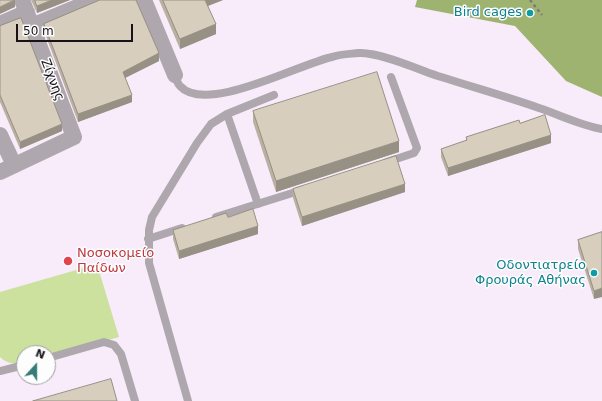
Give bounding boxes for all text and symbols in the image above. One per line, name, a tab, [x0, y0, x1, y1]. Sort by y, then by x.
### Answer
place label: Bird cages	[454, 5, 522, 21]
marker: Bird cages	[525, 8, 535, 18]
scale bar	[18, 16, 135, 42]
text: 50 m	[23, 24, 54, 38]
street label: Ζίχνης	[37, 57, 67, 103]
place label: Νοσοκομείο Παίδων	[77, 246, 154, 277]
marker: Νοσοκομείο Παίδων	[62, 255, 74, 267]
place label: Οδοντιατρείο Φρουράς Αθήνας	[475, 258, 586, 289]
marker: Οδοντιατρείο Φρουράς Αθήνας	[589, 268, 599, 278]
north arrow	[16, 345, 56, 385]
text: N	[33, 347, 47, 362]

